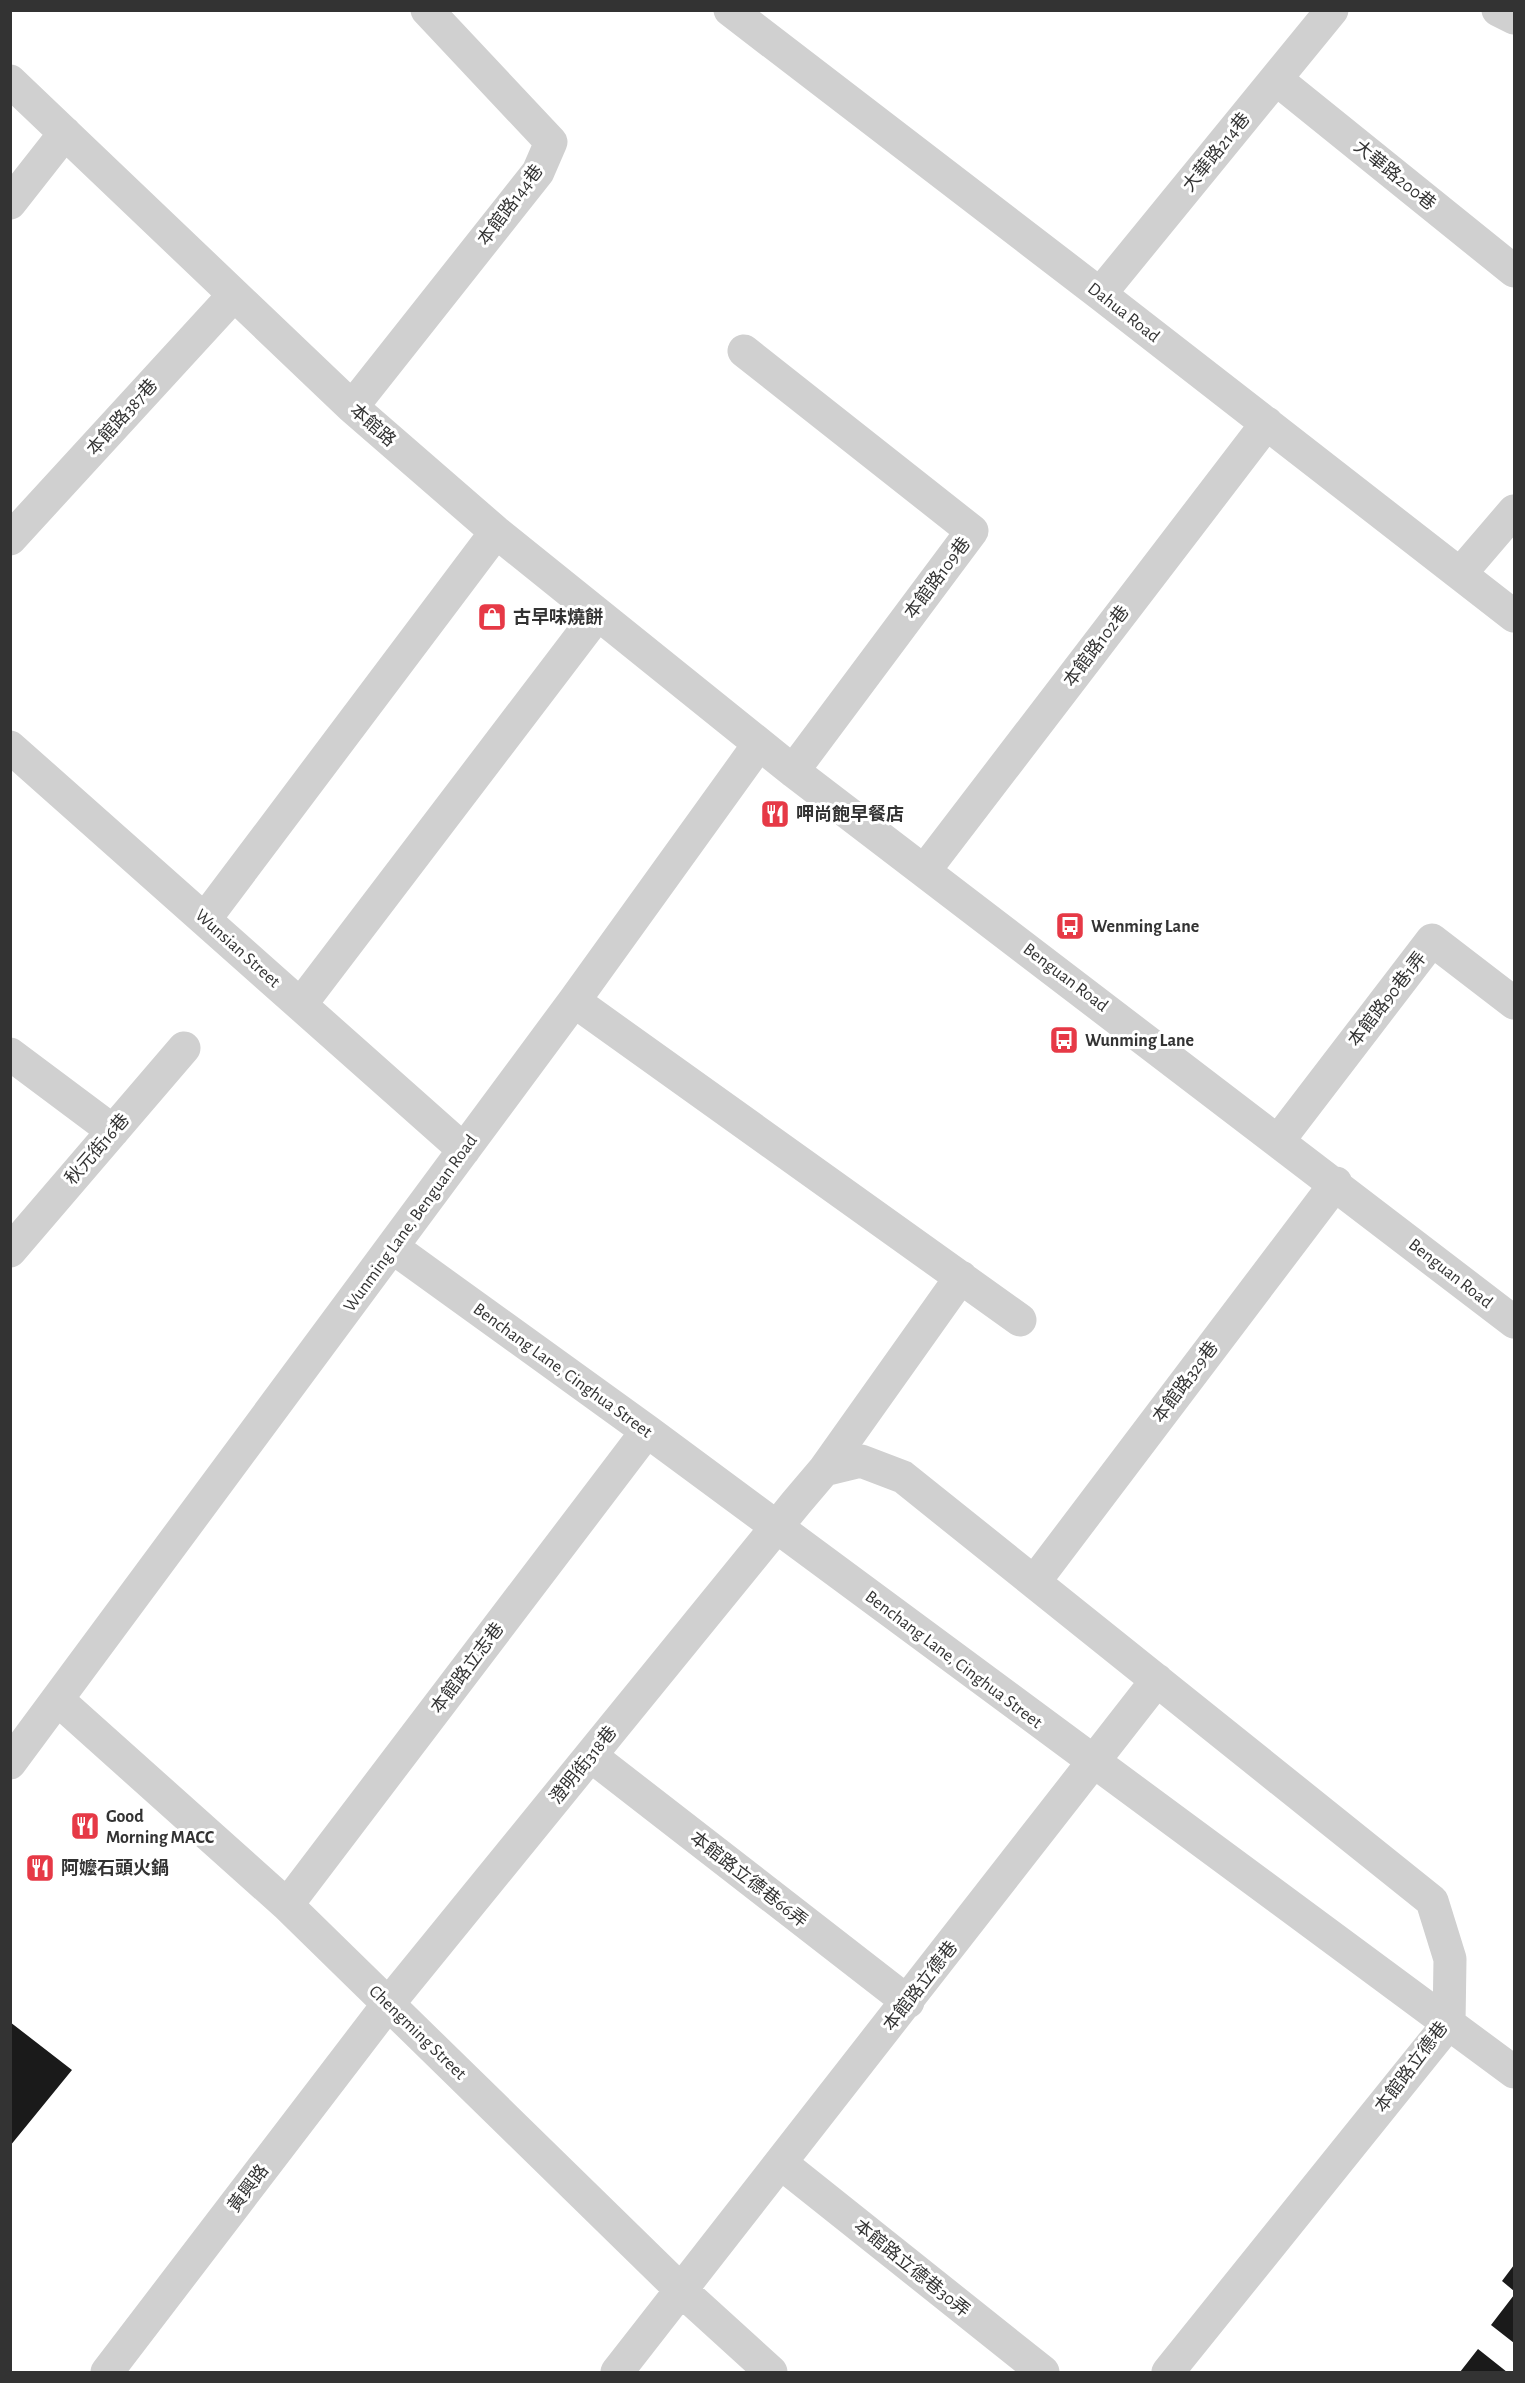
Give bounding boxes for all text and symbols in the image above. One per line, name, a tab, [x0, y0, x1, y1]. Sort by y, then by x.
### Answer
street label: 大華路214巷	[1178, 109, 1254, 195]
street label: 大華路200巷	[1350, 136, 1440, 214]
street label: 本館路144巷	[473, 161, 547, 249]
street label: Dahua Road	[1084, 279, 1163, 346]
street label: 本館路387巷	[83, 375, 161, 459]
street label: 本館路	[346, 400, 400, 450]
street label: 本館路109巷	[900, 534, 974, 622]
shop icon: 古早味燒餅	[476, 601, 508, 633]
street label: 本館路102巷	[1059, 602, 1133, 690]
place label: 古早味燒餅	[513, 607, 603, 627]
restaurant icon: 呷尚飽早餐店	[759, 798, 791, 830]
place label: 呷尚飽早餐店	[796, 804, 904, 824]
street label: Wunsian Street	[191, 906, 283, 991]
bus stop icon: Wenming Lane	[1054, 910, 1086, 942]
place label: Wenming Lane	[1091, 918, 1199, 936]
street label: Benguan Road	[1020, 940, 1111, 1015]
street label: 本館路90巷1弄	[1344, 948, 1430, 1050]
bus stop icon: Wunming Lane	[1048, 1024, 1080, 1056]
place label: Wunming Lane	[1085, 1032, 1194, 1050]
street label: 秋元街16巷	[61, 1110, 133, 1188]
street label: Wunming Lane, Benguan Road	[341, 1132, 481, 1315]
street label: Benguan Road	[1405, 1236, 1496, 1312]
street label: Benchang Lane, Cinghua Street	[470, 1300, 655, 1442]
street label: 本館路329巷	[1148, 1338, 1222, 1426]
street label: Benchang Lane, Cinghua Street	[862, 1588, 1045, 1732]
street label: 本館路立志巷	[427, 1619, 507, 1717]
street label: 澄明街318巷	[546, 1722, 620, 1808]
place label: Good Morning MACC	[106, 1808, 215, 1847]
restaurant icon: Good Morning MACC	[69, 1810, 101, 1842]
street label: 本館路立德巷66弄	[687, 1827, 811, 1931]
restaurant icon: 阿嬤石頭火鍋	[24, 1852, 56, 1884]
place label: 阿嬤石頭火鍋	[61, 1858, 169, 1878]
street label: 本館路立德巷	[879, 1937, 961, 2035]
street label: Chengming Street	[365, 1982, 469, 2084]
street label: 本館路立德巷	[1371, 2018, 1451, 2116]
street label: 黃興路	[224, 2160, 272, 2216]
street label: 本館路立德巷30弄	[850, 2215, 974, 2321]

